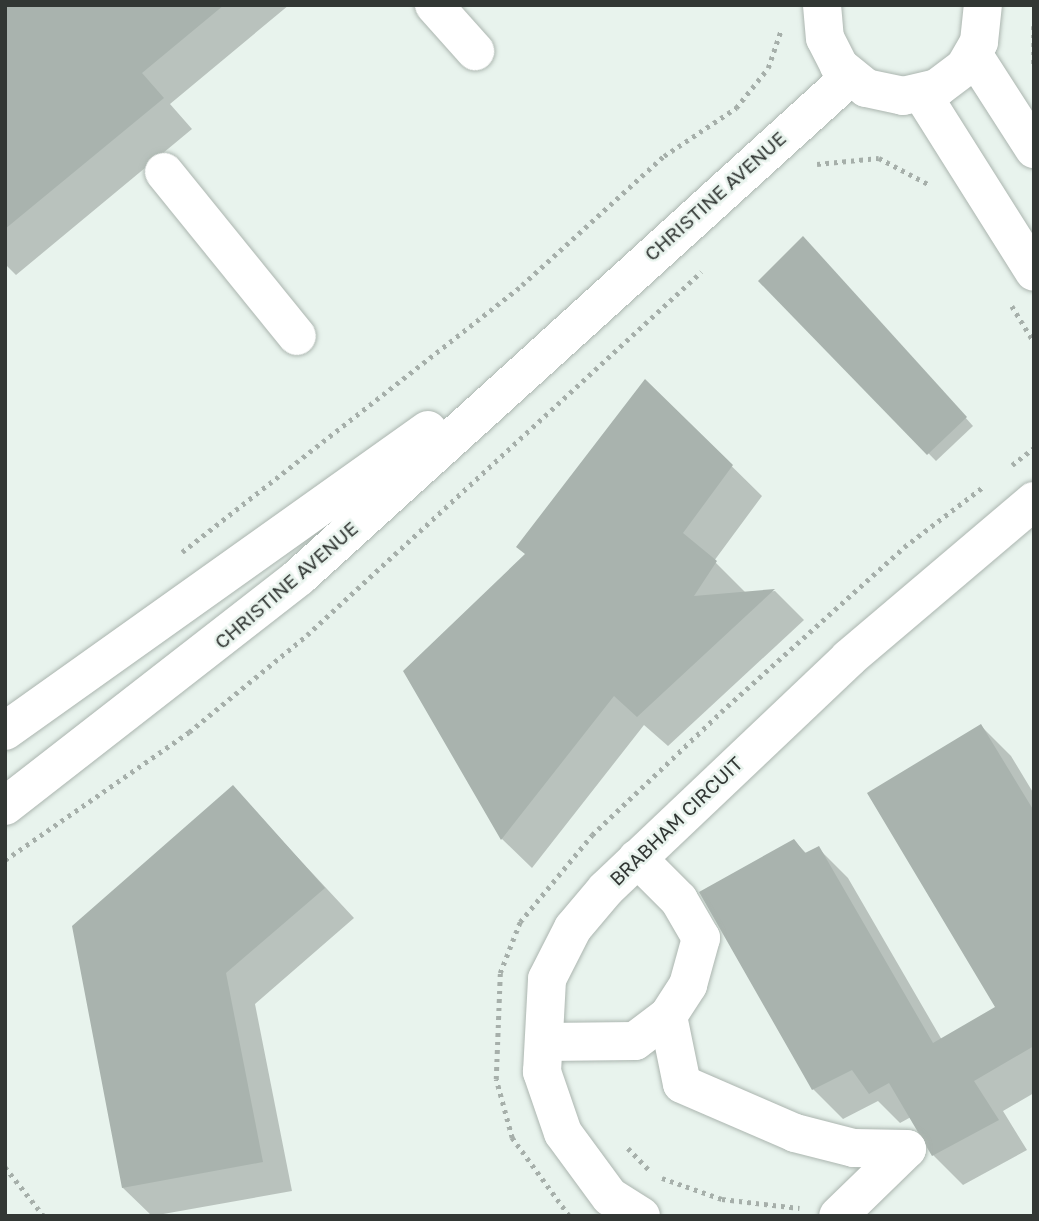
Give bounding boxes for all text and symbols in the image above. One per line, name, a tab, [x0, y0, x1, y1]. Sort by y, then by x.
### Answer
street label: CHRISTINE AVENUE	[640, 127, 790, 265]
street label: CHRISTINE AVENUE	[210, 517, 362, 653]
street label: BRABHAM CIRCUIT	[605, 752, 747, 890]

